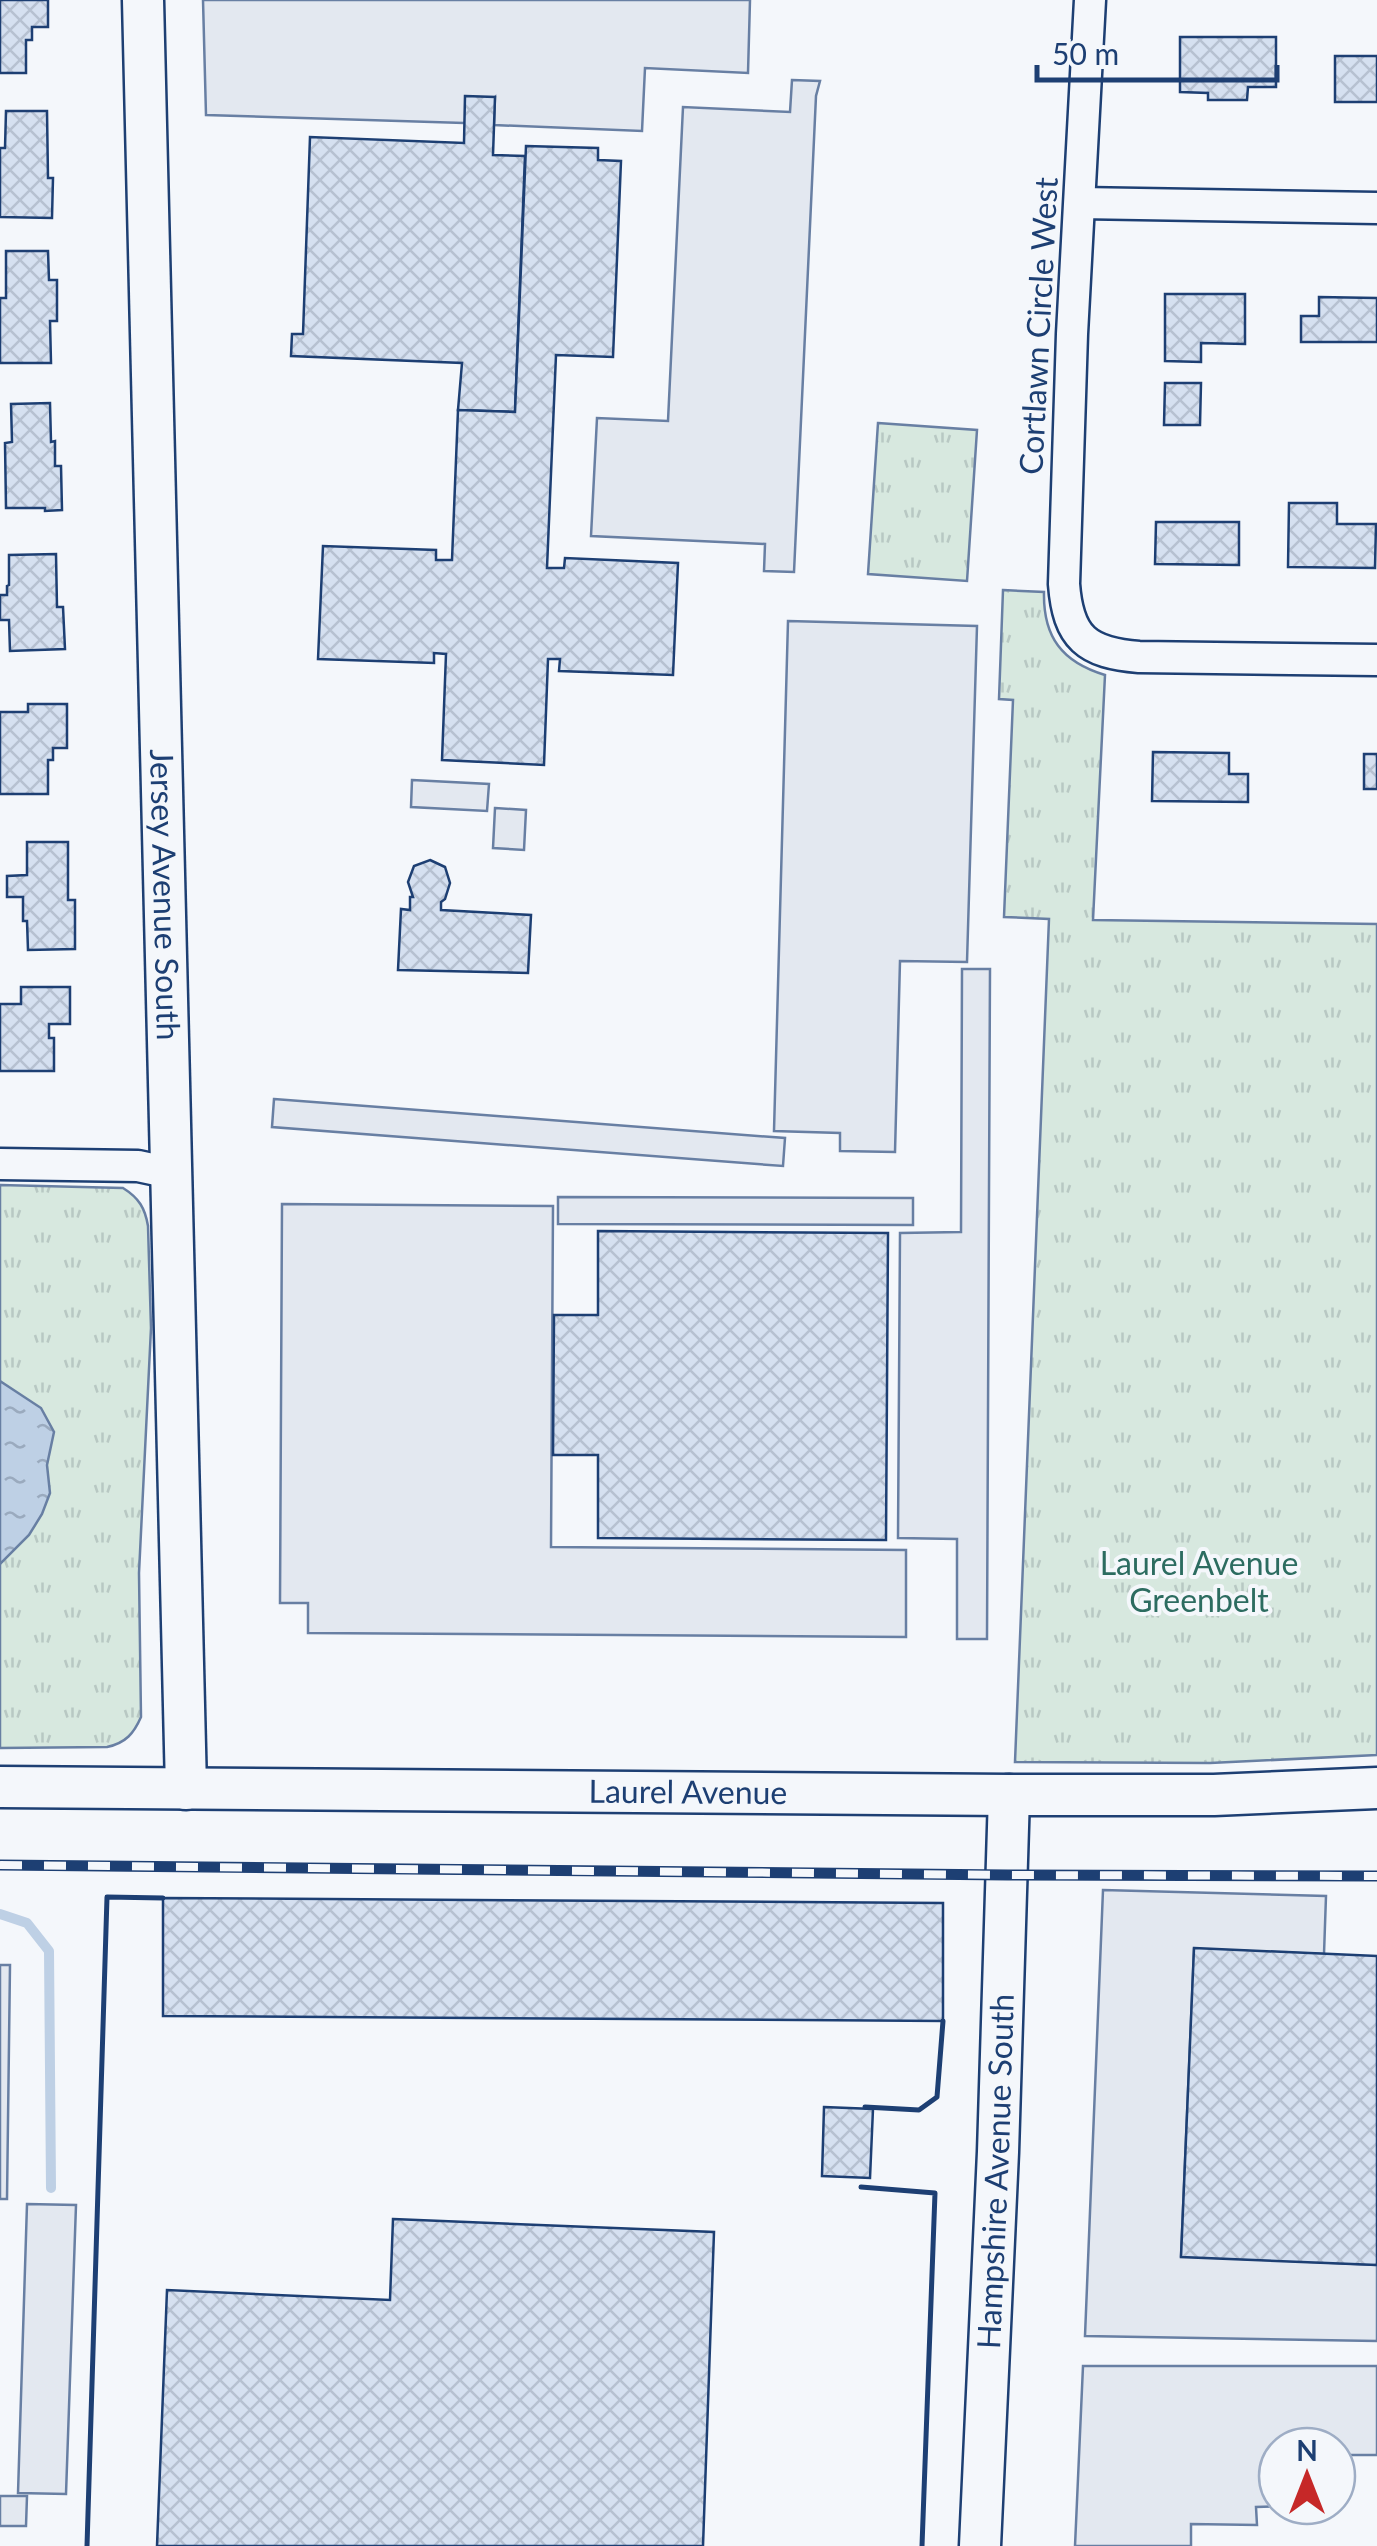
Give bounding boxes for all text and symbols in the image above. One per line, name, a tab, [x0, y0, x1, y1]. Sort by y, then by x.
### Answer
scale bar	[1037, 20, 1277, 82]
text: 50 m	[1052, 35, 1119, 71]
street label: Cortlawn Circle West	[1010, 176, 1065, 476]
street label: Jersey Avenue South	[143, 749, 189, 1041]
park label: Laurel Avenue Greenbelt	[1100, 1543, 1298, 1619]
street label: Laurel Avenue	[588, 1771, 788, 1811]
street label: Hampshire Avenue South	[968, 1993, 1021, 2350]
north arrow	[1257, 2426, 1357, 2526]
text: N	[1296, 2433, 1318, 2467]

